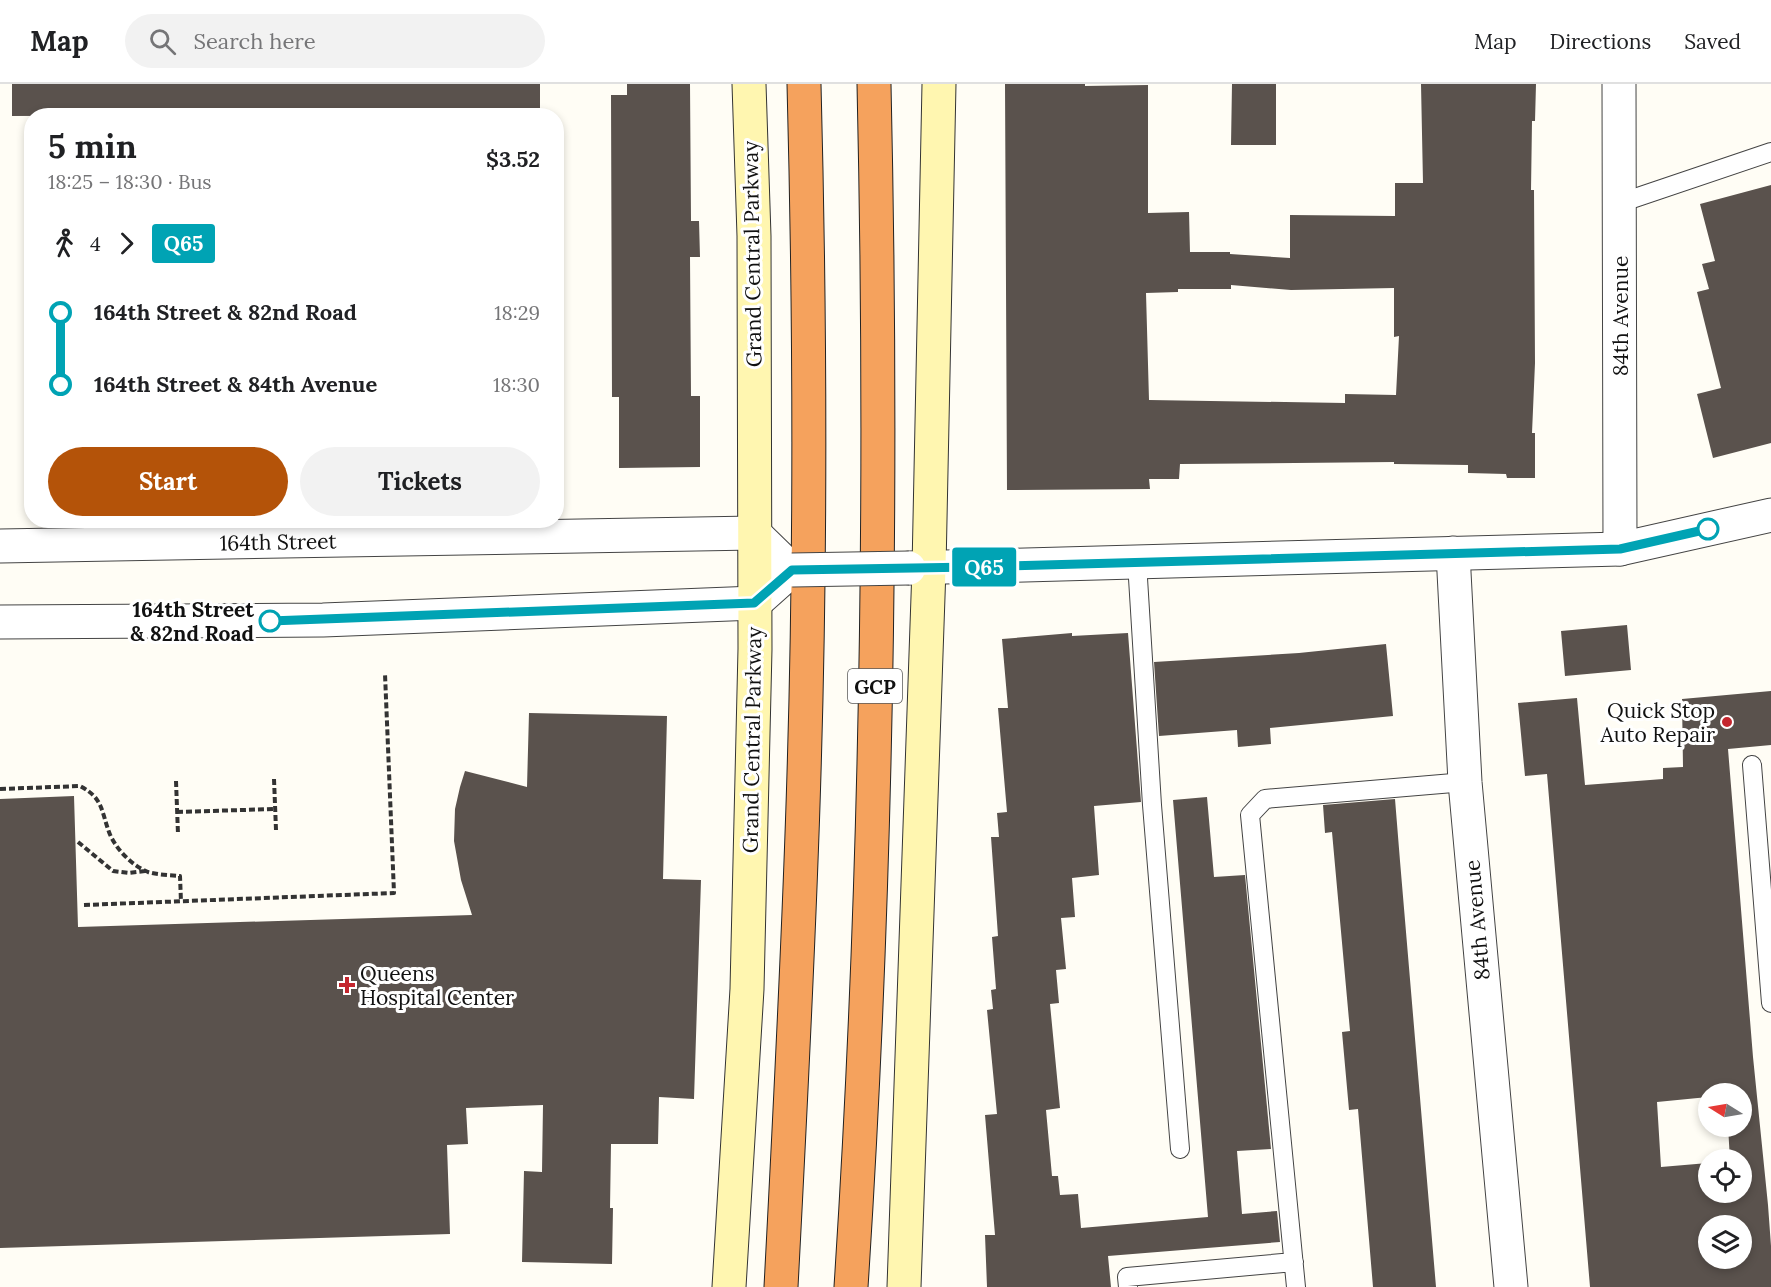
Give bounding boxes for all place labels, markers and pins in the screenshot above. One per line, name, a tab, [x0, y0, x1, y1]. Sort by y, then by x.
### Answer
unlabelled marker	[1697, 518, 1719, 540]
place label: 164th Street & 82nd Road	[130, 596, 254, 647]
marker: 164th Street & 82nd Road	[259, 610, 281, 632]
place label: Quick Stop Auto Repair	[1600, 697, 1715, 748]
marker: Quick Stop Auto Repair	[1720, 715, 1734, 729]
place label: Queens Hospital Center	[360, 960, 514, 1011]
marker: Queens Hospital Center	[338, 976, 356, 994]

